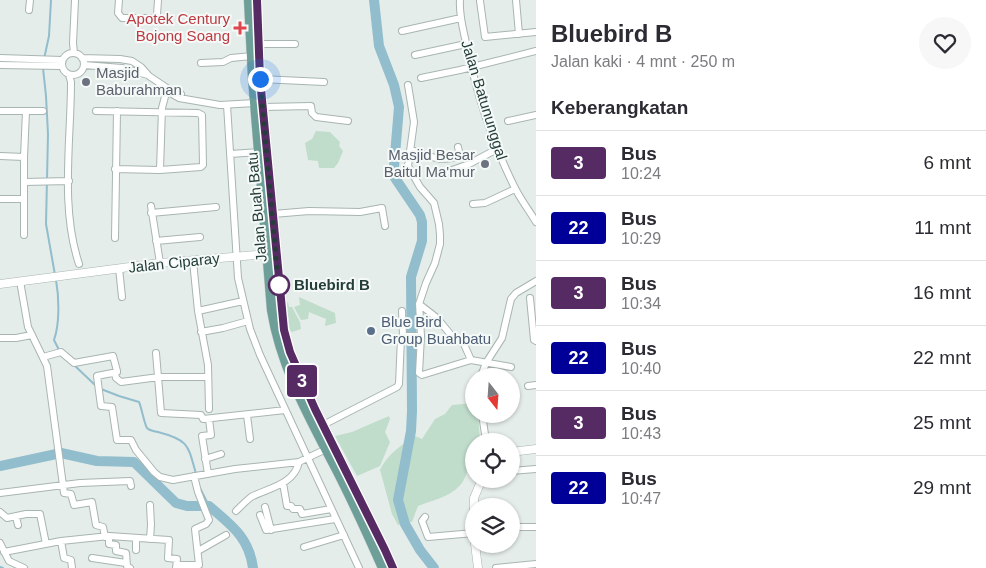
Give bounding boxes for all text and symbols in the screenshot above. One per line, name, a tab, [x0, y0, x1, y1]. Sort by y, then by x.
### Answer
place label: Apotek Century Bojong Soang	[127, 10, 230, 44]
button: heart	[919, 17, 971, 69]
text: Bluebird B	[551, 20, 672, 47]
marker: Apotek Century Bojong Soang	[234, 22, 246, 34]
street label: Jalan Batununggal	[458, 38, 511, 162]
text: Jalan kaki · 4 mnt · 250 m	[551, 53, 735, 70]
place label: Masjid Baburahman	[96, 64, 182, 98]
your location	[248, 67, 273, 92]
marker: Masjid Baburahman	[80, 76, 92, 88]
text: Keberangkatan	[551, 97, 688, 118]
text: Bus	[621, 143, 657, 164]
place label: Masjid Besar Baitul Ma'mur	[384, 146, 475, 180]
street label: Jalan Buah Batu	[243, 151, 270, 263]
text: 6 mnt	[923, 152, 971, 173]
text: 3	[573, 153, 584, 173]
marker: Masjid Besar Baitul Ma'mur	[479, 158, 491, 170]
text: 10:24	[621, 165, 661, 182]
text: Bus	[621, 208, 657, 229]
text: 11 mnt	[914, 217, 971, 238]
text: 22	[568, 218, 589, 238]
text: 10:29	[621, 230, 661, 247]
street label: Jalan Ciparay	[127, 249, 221, 276]
text: Bus	[621, 273, 657, 294]
marker: Bluebird B	[268, 274, 290, 296]
place label: Bluebird B	[294, 276, 370, 293]
text: 16 mnt	[913, 282, 971, 303]
text: 3	[573, 283, 584, 303]
text: 10:34	[621, 295, 661, 312]
place label: Blue Bird Group Buahbatu	[381, 313, 491, 347]
marker: Blue Bird Group Buahbatu	[365, 325, 377, 337]
text: Bus	[621, 338, 657, 359]
text: 22 mnt	[913, 347, 971, 368]
text: 22	[568, 348, 589, 368]
text: 10:40	[621, 360, 661, 377]
line badge: 3	[286, 365, 318, 397]
north arrow	[465, 368, 520, 422]
map controls	[465, 368, 520, 553]
text: 3	[297, 371, 307, 391]
text: Bus	[621, 403, 657, 424]
text: 25 mnt	[913, 412, 971, 433]
text: 3	[573, 413, 584, 433]
text: 10:43	[621, 425, 661, 442]
button: locate	[465, 433, 520, 488]
text: Bus	[621, 468, 657, 489]
text: 29 mnt	[913, 477, 971, 498]
text: 22	[568, 478, 589, 498]
text: 10:47	[621, 490, 661, 507]
button: layers	[465, 498, 520, 553]

